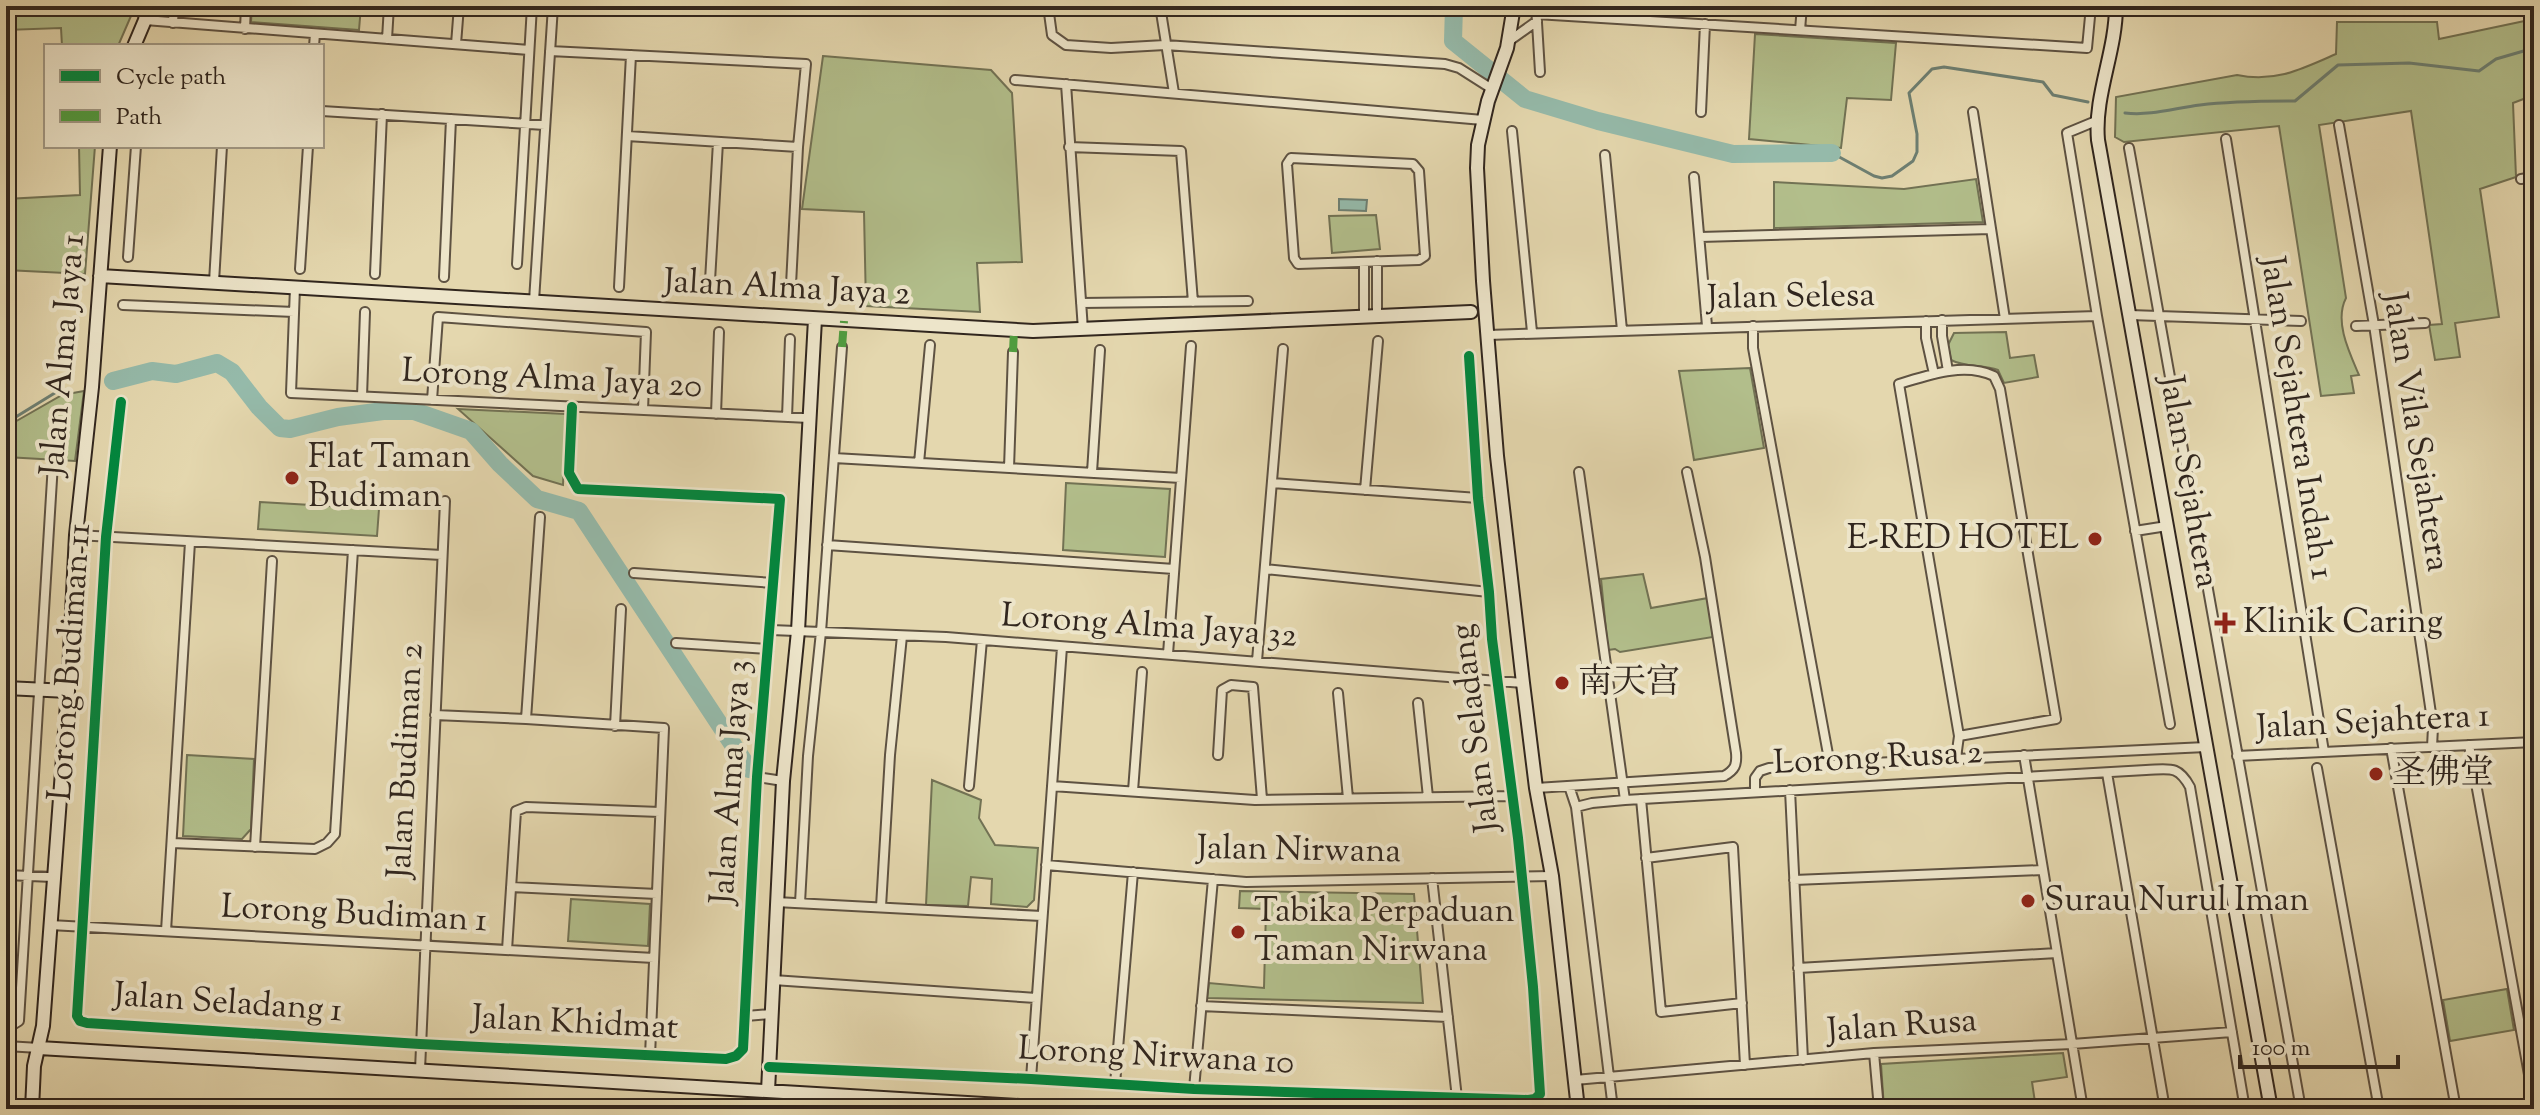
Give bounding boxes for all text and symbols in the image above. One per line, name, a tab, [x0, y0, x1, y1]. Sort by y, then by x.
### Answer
legend	[44, 44, 324, 148]
text: Cycle path	[116, 61, 226, 95]
text: Path	[116, 101, 162, 135]
street label: Jalan Alma Jaya 1	[29, 232, 99, 480]
street label: Jalan Sejahtera Indah 1	[2246, 251, 2346, 583]
street label: Jalan Alma Jaya 2	[660, 258, 912, 320]
street label: Jalan Selesa	[1705, 272, 1875, 324]
street label: Jalan Vila Sejahtera	[2368, 287, 2461, 575]
street label: Lorong Alma Jaya 20	[400, 348, 704, 412]
street label: Jalan Sejahtera	[2145, 370, 2231, 592]
place label: Flat Taman Budiman	[308, 434, 471, 522]
marker: Flat Taman Budiman	[283, 469, 301, 487]
place label: E-RED HOTEL	[1847, 515, 2079, 564]
street label: Lorong Budiman 11	[37, 522, 105, 802]
marker: E-RED HOTEL	[2086, 530, 2104, 548]
street label: Lorong Alma Jaya 32	[999, 592, 1299, 662]
place label: Klinik Caring	[2243, 599, 2443, 648]
marker: Klinik Caring	[2214, 612, 2236, 634]
street label: Jalan Seladang	[1439, 621, 1513, 837]
street label: Jalan Budiman 2	[376, 642, 438, 882]
street label: Jalan Alma Jaya 3	[699, 658, 765, 908]
place label: 南天宫	[1578, 659, 1680, 708]
marker: 南天宫	[1553, 674, 1571, 692]
street label: Jalan Sejahtera 1	[2253, 692, 2491, 754]
street label: Lorong Rusa 2	[1772, 729, 1984, 789]
place label: 圣佛堂	[2392, 750, 2494, 799]
marker: 圣佛堂	[2367, 765, 2385, 783]
street label: Jalan Nirwana	[1195, 825, 1401, 877]
place label: Surau Nurul Iman	[2044, 877, 2309, 926]
street label: Lorong Budiman 1	[220, 884, 488, 946]
place label: Tabika Perpaduan Taman Nirwana	[1254, 888, 1515, 976]
marker: Surau Nurul Iman	[2019, 892, 2037, 910]
marker: Tabika Perpaduan Taman Nirwana	[1229, 923, 1247, 941]
street label: Jalan Seladang 1	[110, 971, 344, 1036]
street label: Jalan Khidmat	[469, 994, 680, 1054]
street label: Jalan Rusa	[1823, 997, 1979, 1057]
scale bar	[2240, 1019, 2398, 1069]
street label: Lorong Nirwana 10	[1017, 1025, 1295, 1089]
text: 100 m	[2252, 1032, 2310, 1066]

